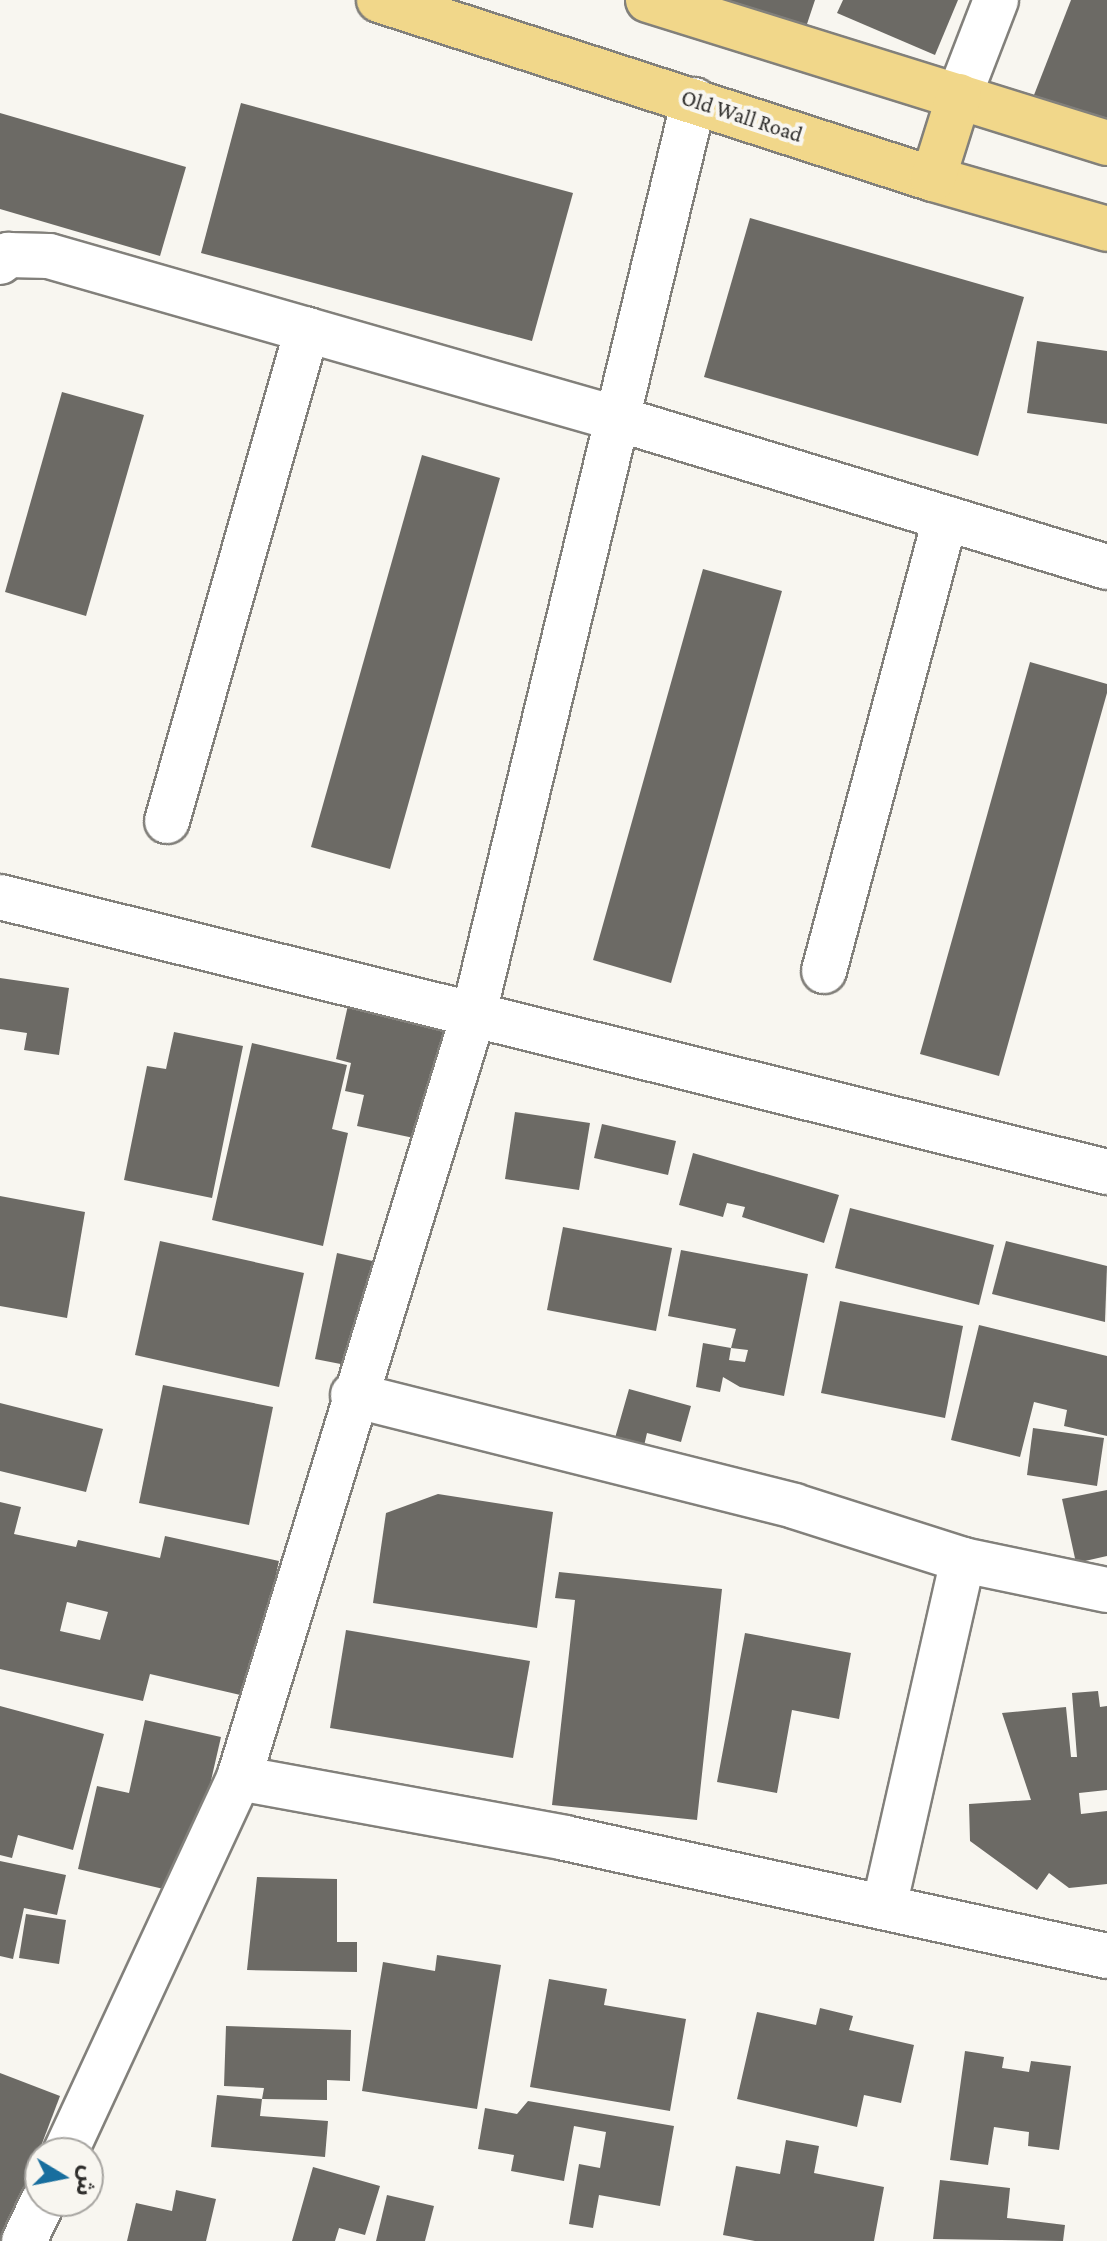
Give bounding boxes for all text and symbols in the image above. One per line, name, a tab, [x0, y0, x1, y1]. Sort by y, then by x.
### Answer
street label: Old Wall Road	[678, 84, 806, 148]
north arrow	[24, 2137, 104, 2217]
text: ش	[71, 2164, 101, 2198]

